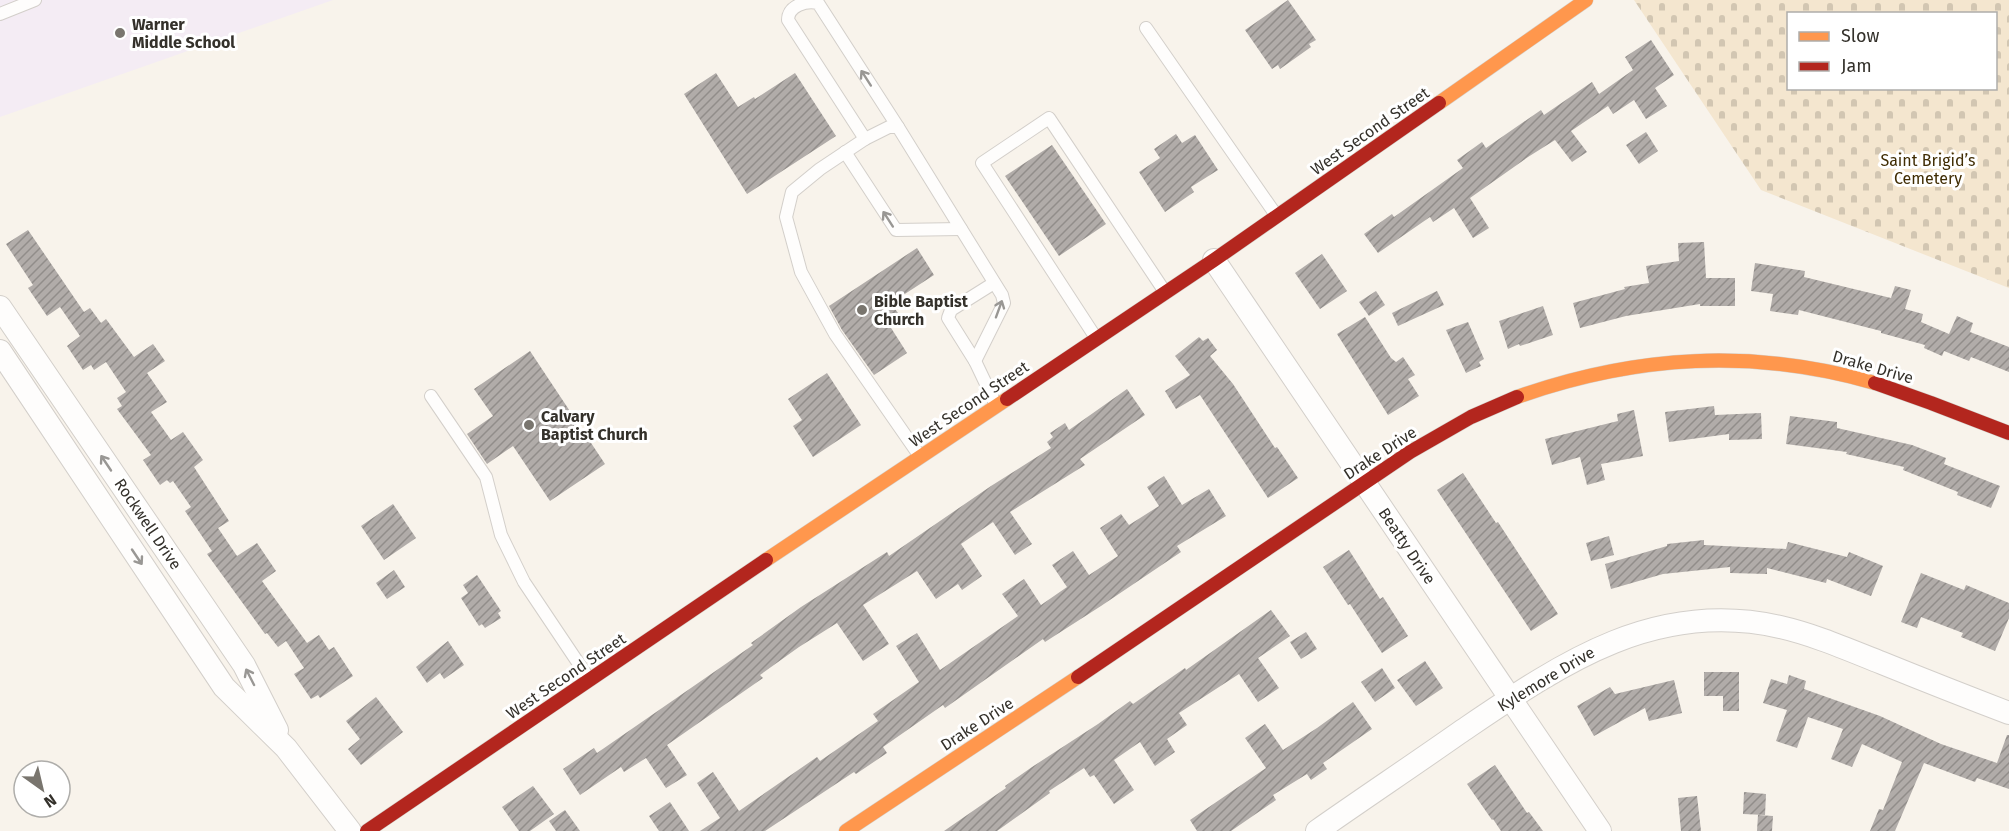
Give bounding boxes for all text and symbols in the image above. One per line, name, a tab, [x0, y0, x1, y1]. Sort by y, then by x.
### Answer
legend	[1787, 12, 1997, 90]
place label: Warner Middle School	[132, 15, 235, 52]
text: Slow	[1841, 25, 1880, 47]
marker: Warner Middle School	[113, 26, 127, 40]
text: Jam	[1841, 55, 1872, 77]
one-way arrow	[860, 70, 872, 87]
street label: West Second Street	[1307, 83, 1433, 179]
park label: Saint Brigid’s Cemetery	[1880, 151, 1976, 188]
one-way arrow	[882, 211, 894, 227]
place label: Bible Baptist Church	[874, 292, 969, 329]
one-way arrow	[995, 300, 1006, 318]
marker: Bible Baptist Church	[855, 303, 869, 317]
street label: Drake Drive	[1830, 346, 1916, 388]
street label: West Second Street	[906, 357, 1033, 451]
place label: Calvary Baptist Church	[541, 407, 648, 444]
marker: Calvary Baptist Church	[522, 418, 536, 432]
street label: Drake Drive	[1340, 422, 1420, 484]
one-way arrow	[100, 455, 112, 471]
street label: Rockwell Drive	[111, 475, 185, 573]
street label: Beatty Drive	[1374, 504, 1440, 588]
one-way arrow	[132, 548, 144, 565]
street label: West Second Street	[503, 629, 630, 723]
street label: Kylemore Drive	[1494, 643, 1598, 715]
one-way arrow	[244, 668, 255, 686]
street label: Drake Drive	[937, 693, 1017, 755]
north arrow	[12, 759, 72, 819]
text: N	[40, 790, 60, 812]

